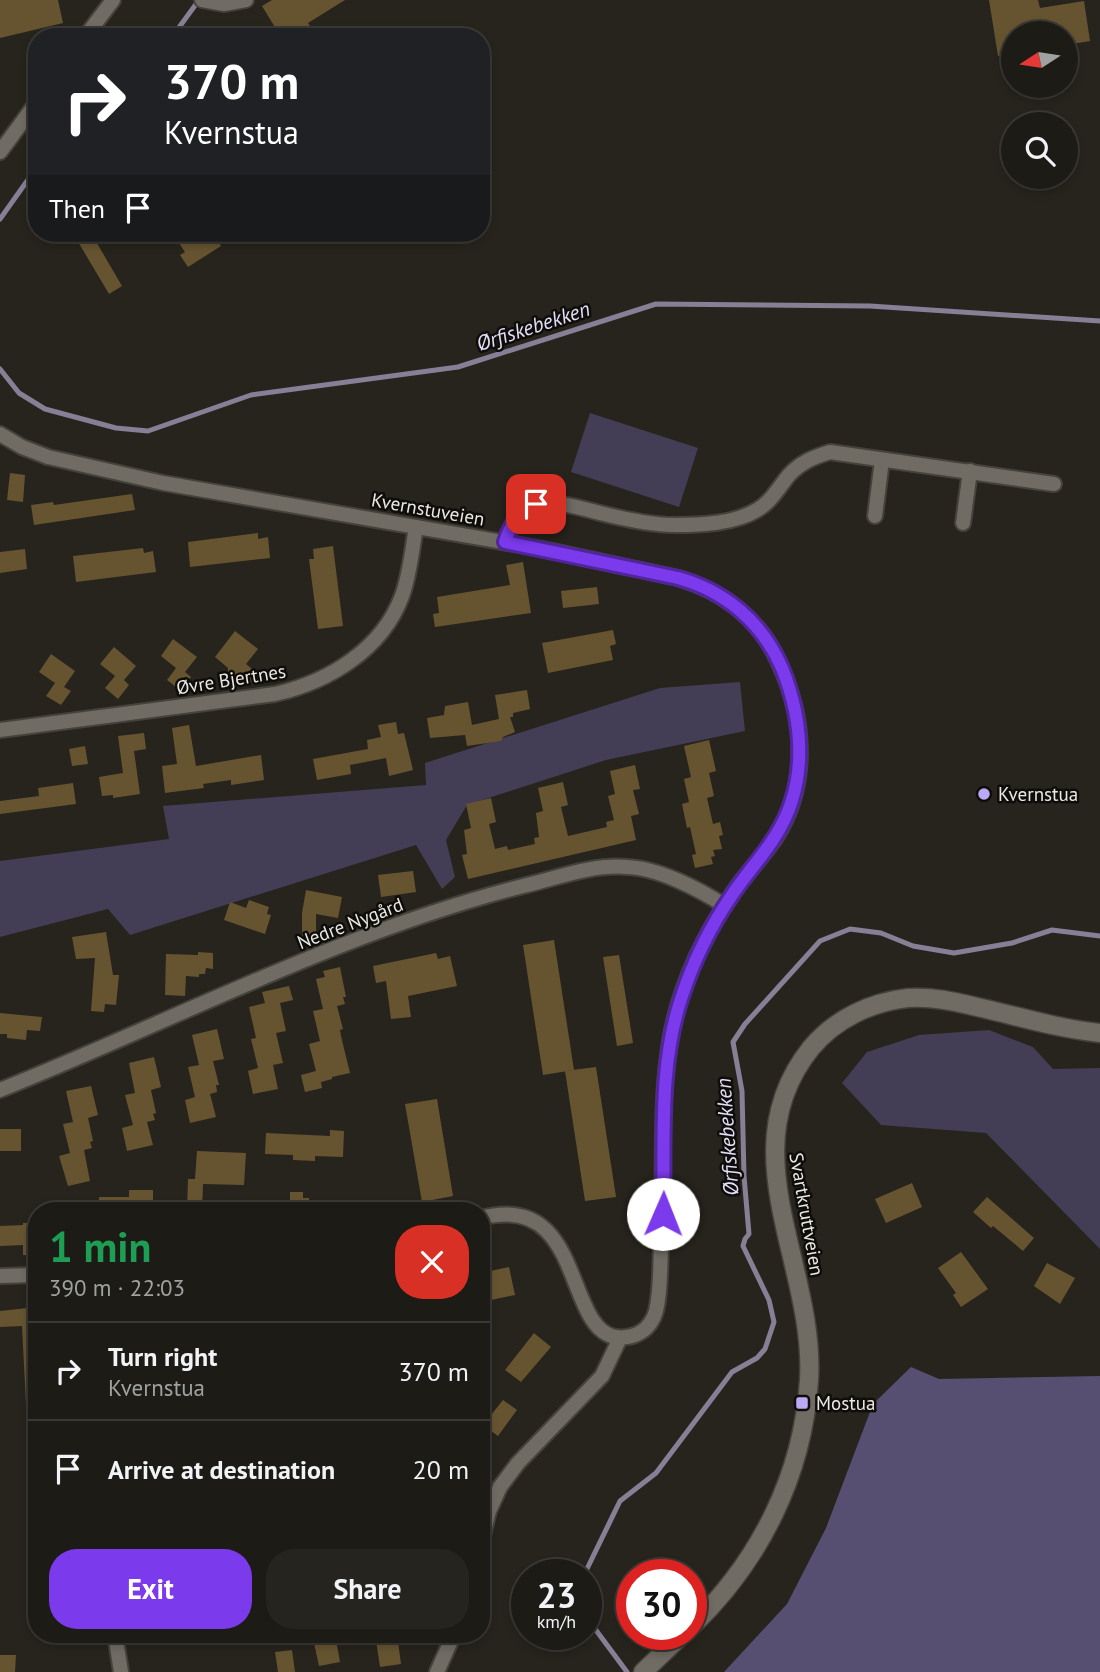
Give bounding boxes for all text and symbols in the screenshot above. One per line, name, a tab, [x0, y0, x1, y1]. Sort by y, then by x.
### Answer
north arrow	[1001, 21, 1078, 98]
map controls	[1001, 21, 1078, 189]
text: 370 m	[164, 49, 299, 113]
icon: right	[49, 56, 140, 147]
text: Kvernstua	[164, 111, 299, 153]
button: search	[1001, 112, 1078, 189]
icon: arrive	[119, 189, 157, 227]
text: Then	[49, 192, 105, 225]
water label: Ørfiskebekken	[473, 295, 593, 357]
pin	[506, 474, 566, 534]
icon: arrive	[517, 485, 555, 523]
street label: Kvernstuveien	[370, 487, 486, 531]
street label: Øvre Bjertnes	[175, 659, 287, 699]
place label: Kvernstua	[998, 782, 1078, 806]
marker: Kvernstua	[976, 786, 992, 802]
street label: Nedre Nygård	[294, 892, 406, 954]
water label: Ørfiskebekken	[709, 1077, 745, 1197]
street label: Svartkruttveien	[784, 1151, 830, 1277]
position arrow	[626, 1177, 700, 1251]
text: 1 min	[49, 1219, 151, 1274]
button: close	[395, 1225, 469, 1299]
text: 390 m · 22:03	[49, 1273, 185, 1302]
text: Turn right	[108, 1340, 217, 1373]
icon: right	[49, 1352, 87, 1390]
text: 370 m	[398, 1355, 469, 1388]
text: Kvernstua	[108, 1373, 205, 1402]
place label: Mostua	[816, 1391, 875, 1415]
marker: Mostua	[794, 1395, 810, 1411]
icon: arrive	[49, 1450, 87, 1488]
text: Arrive at destination	[108, 1453, 335, 1486]
text: 20 m	[413, 1453, 469, 1486]
button: Exit	[49, 1549, 252, 1629]
button: Share	[266, 1549, 469, 1629]
speed limit sign: 30	[616, 1559, 707, 1650]
text: 23	[537, 1572, 576, 1618]
text: km/h	[537, 1610, 576, 1633]

